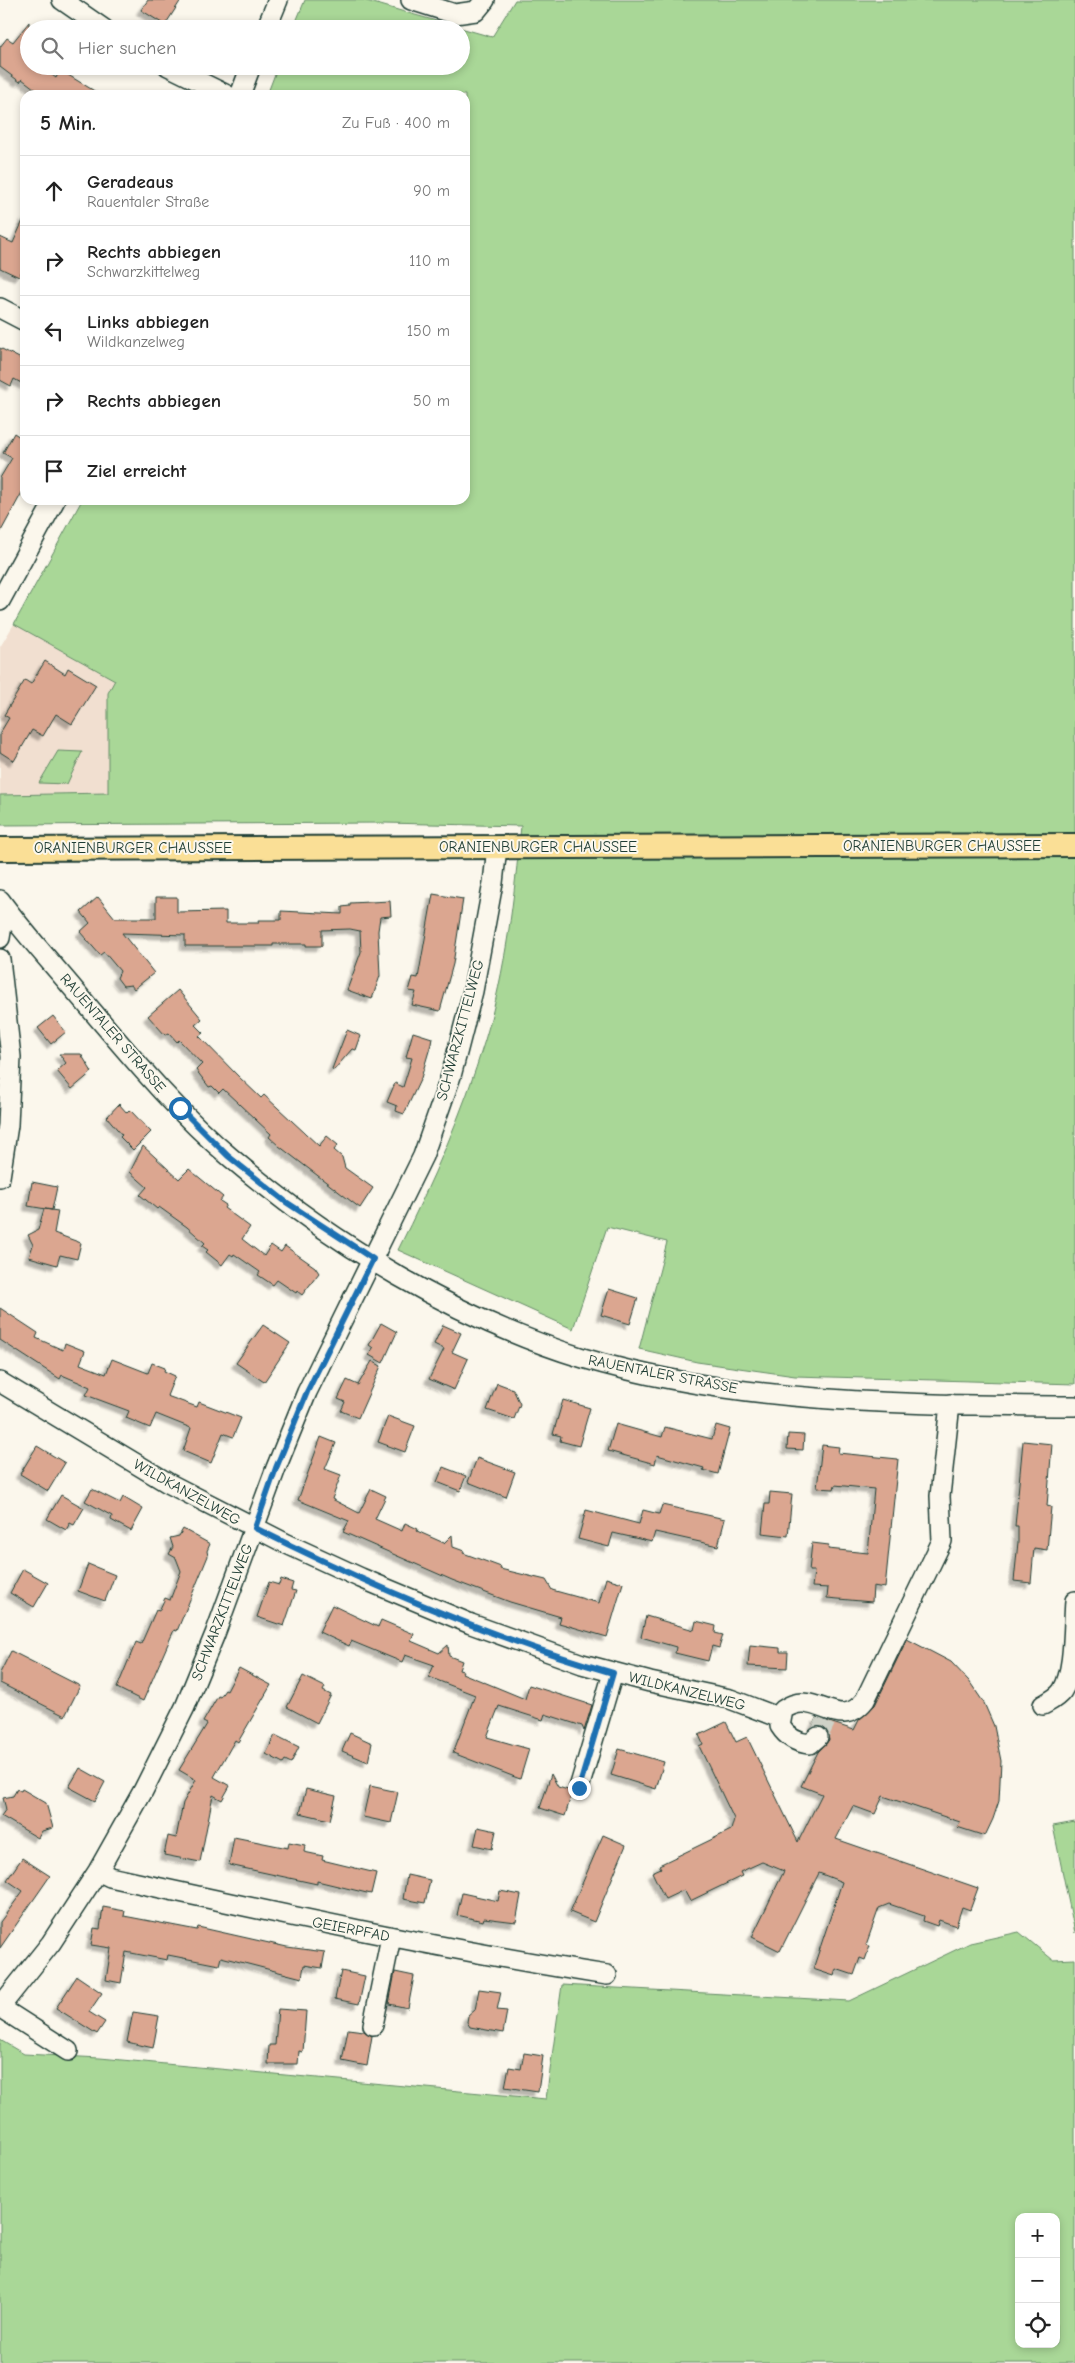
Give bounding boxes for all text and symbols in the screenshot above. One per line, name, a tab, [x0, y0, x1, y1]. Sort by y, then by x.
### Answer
search box	[20, 20, 470, 75]
icon: search	[38, 34, 66, 62]
text: Hier suchen	[78, 37, 176, 59]
text: 5 Min.	[40, 111, 96, 135]
text: Zu Fuß · 400 m	[342, 114, 450, 132]
text: Geradeaus	[87, 171, 173, 193]
icon: ahead	[40, 177, 68, 205]
text: 90 m	[413, 182, 450, 200]
text: Rauentaler Straße	[87, 193, 209, 211]
text: Rechts abbiegen	[87, 241, 221, 263]
icon: right	[40, 247, 68, 275]
text: 110 m	[409, 252, 450, 270]
text: Schwarzkittelweg	[87, 263, 200, 281]
text: Links abbiegen	[87, 311, 209, 333]
icon: left	[40, 317, 68, 345]
text: 150 m	[407, 322, 450, 340]
text: Wildkanzelweg	[87, 333, 185, 351]
icon: right	[40, 387, 68, 415]
text: Rechts abbiegen	[87, 390, 221, 412]
text: 50 m	[413, 392, 450, 410]
icon: arrive	[40, 457, 68, 485]
text: Ziel erreicht	[87, 460, 186, 482]
street label: ORANIENBURGER CHAUSSEE	[843, 837, 1041, 855]
street label: ORANIENBURGER CHAUSSEE	[439, 838, 637, 856]
street label: ORANIENBURGER CHAUSSEE	[34, 839, 232, 857]
street label: SCHWARZKITTELWEG	[432, 957, 488, 1103]
street label: RAUENTALER STRASSE	[56, 970, 170, 1096]
route start	[169, 1097, 192, 1120]
street label: RAUENTALER STRASSE	[587, 1351, 739, 1397]
street label: WILDKANZELWEG	[130, 1455, 244, 1529]
street label: SCHWARZKITTELWEG	[188, 1541, 257, 1683]
street label: WILDKANZELWEG	[627, 1668, 748, 1714]
route end	[568, 1777, 591, 1800]
street label: GEIERPFAD	[311, 1913, 391, 1945]
map controls	[1015, 2213, 1060, 2348]
button: +	[1015, 2213, 1060, 2258]
button: −	[1015, 2258, 1060, 2303]
button: locate	[1015, 2303, 1060, 2348]

